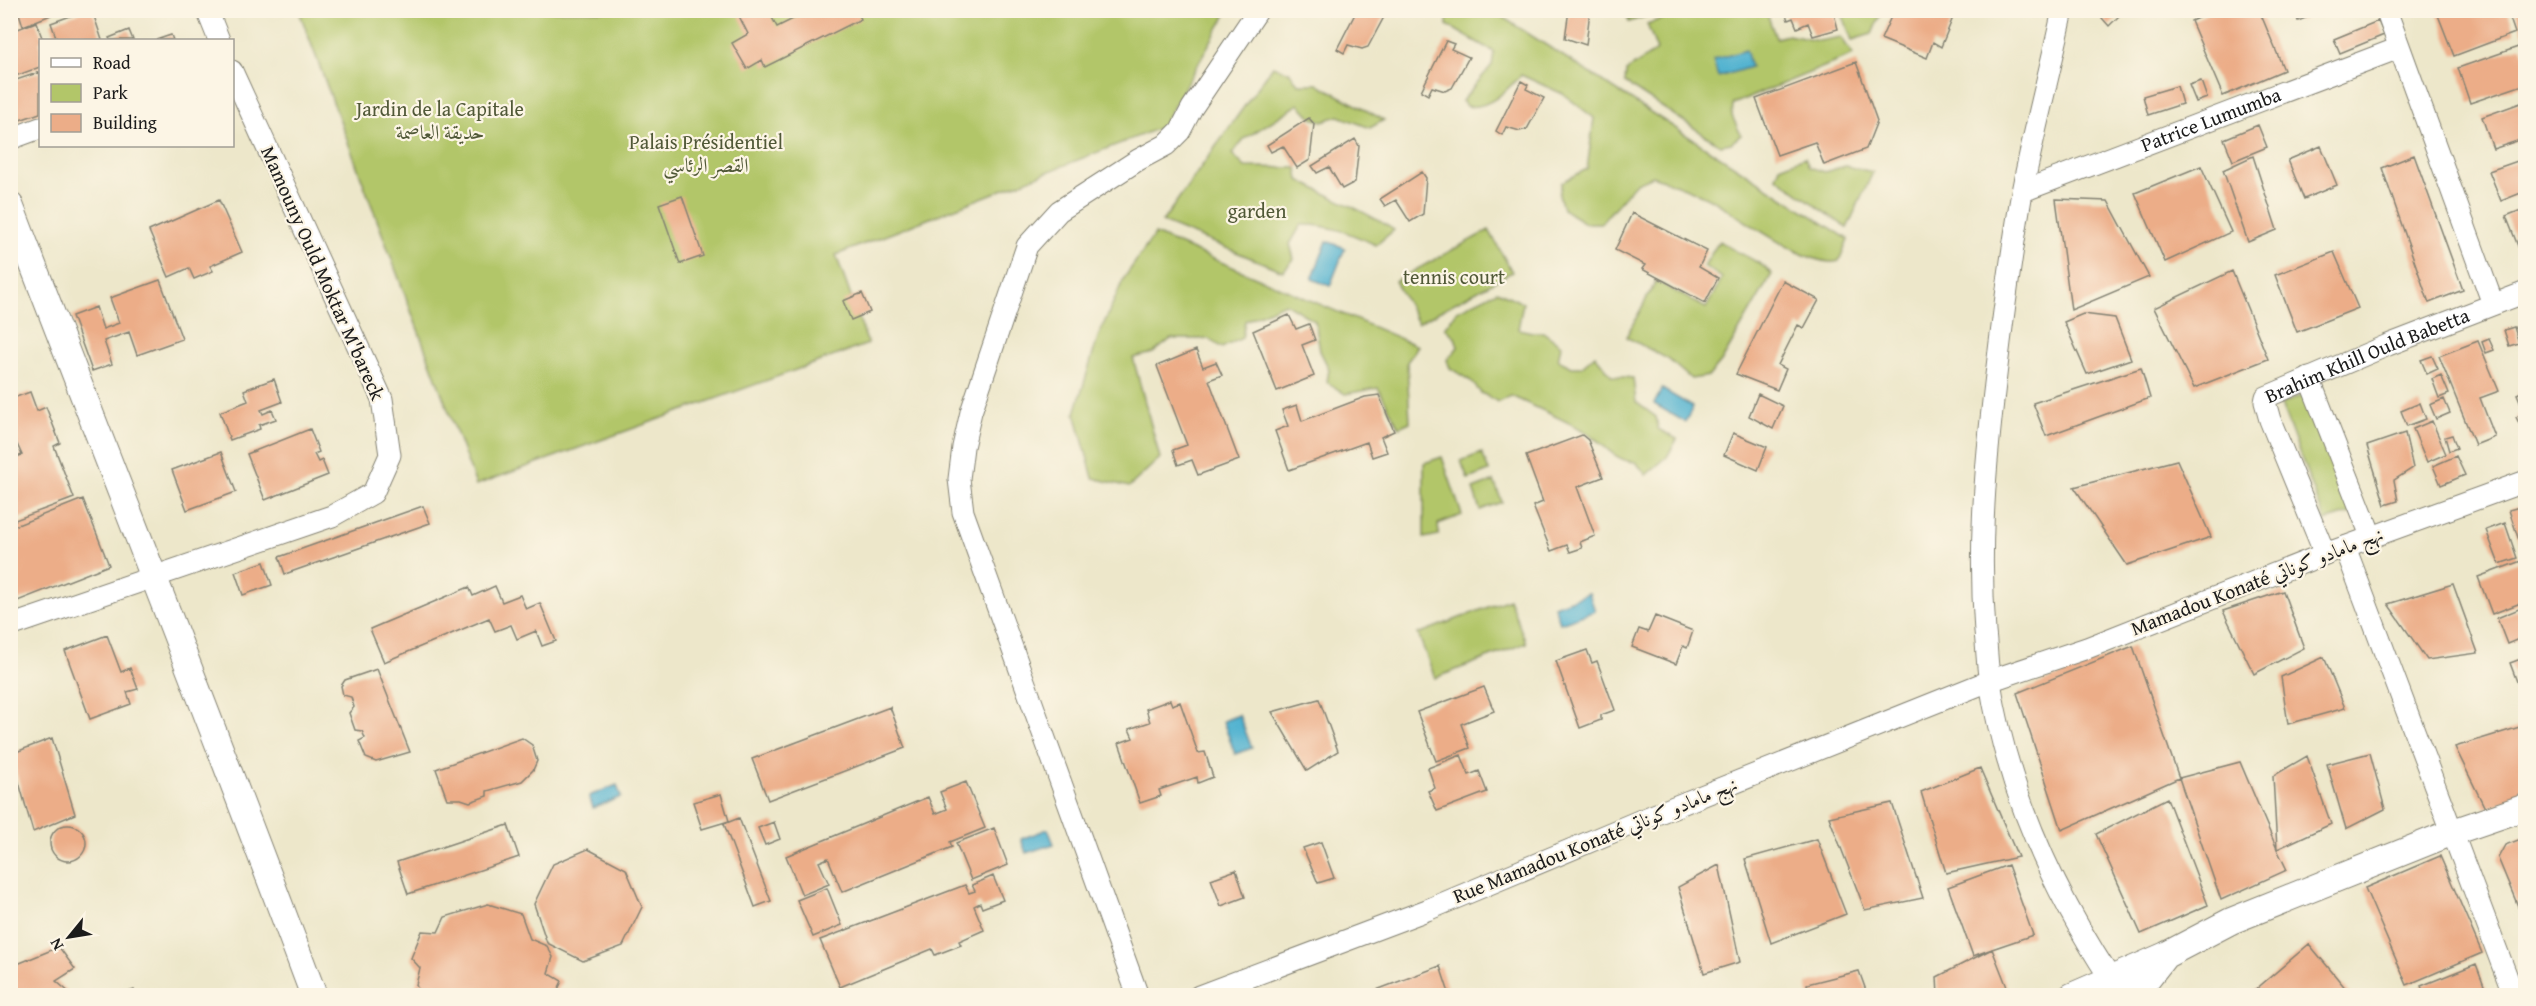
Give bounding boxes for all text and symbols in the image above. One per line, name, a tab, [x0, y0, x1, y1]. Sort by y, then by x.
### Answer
legend	[39, 39, 234, 147]
text: Road	[93, 49, 131, 76]
text: Park	[93, 79, 129, 106]
street label: Patrice Lumumba	[2136, 79, 2285, 159]
park label: Jardin de la Capitale حديقة العاصمة	[353, 94, 524, 146]
text: Building	[93, 109, 157, 136]
park label: Palais Présidentiel القصر الرئاسي	[629, 127, 783, 184]
street label: Mamouny Ould Moktar M'bareck	[254, 141, 393, 405]
park label: garden	[1228, 196, 1286, 225]
park label: tennis court	[1403, 262, 1505, 291]
street label: Brahim Khill Ould Babetta	[2260, 300, 2474, 410]
street label: Mamadou Konaté نهج مامادو كوناتي	[2126, 519, 2389, 646]
street label: Rue Mamadou Konaté نهج مامادو كوناتي	[1448, 769, 1743, 914]
north arrow	[39, 907, 99, 967]
text: N	[43, 934, 69, 955]

